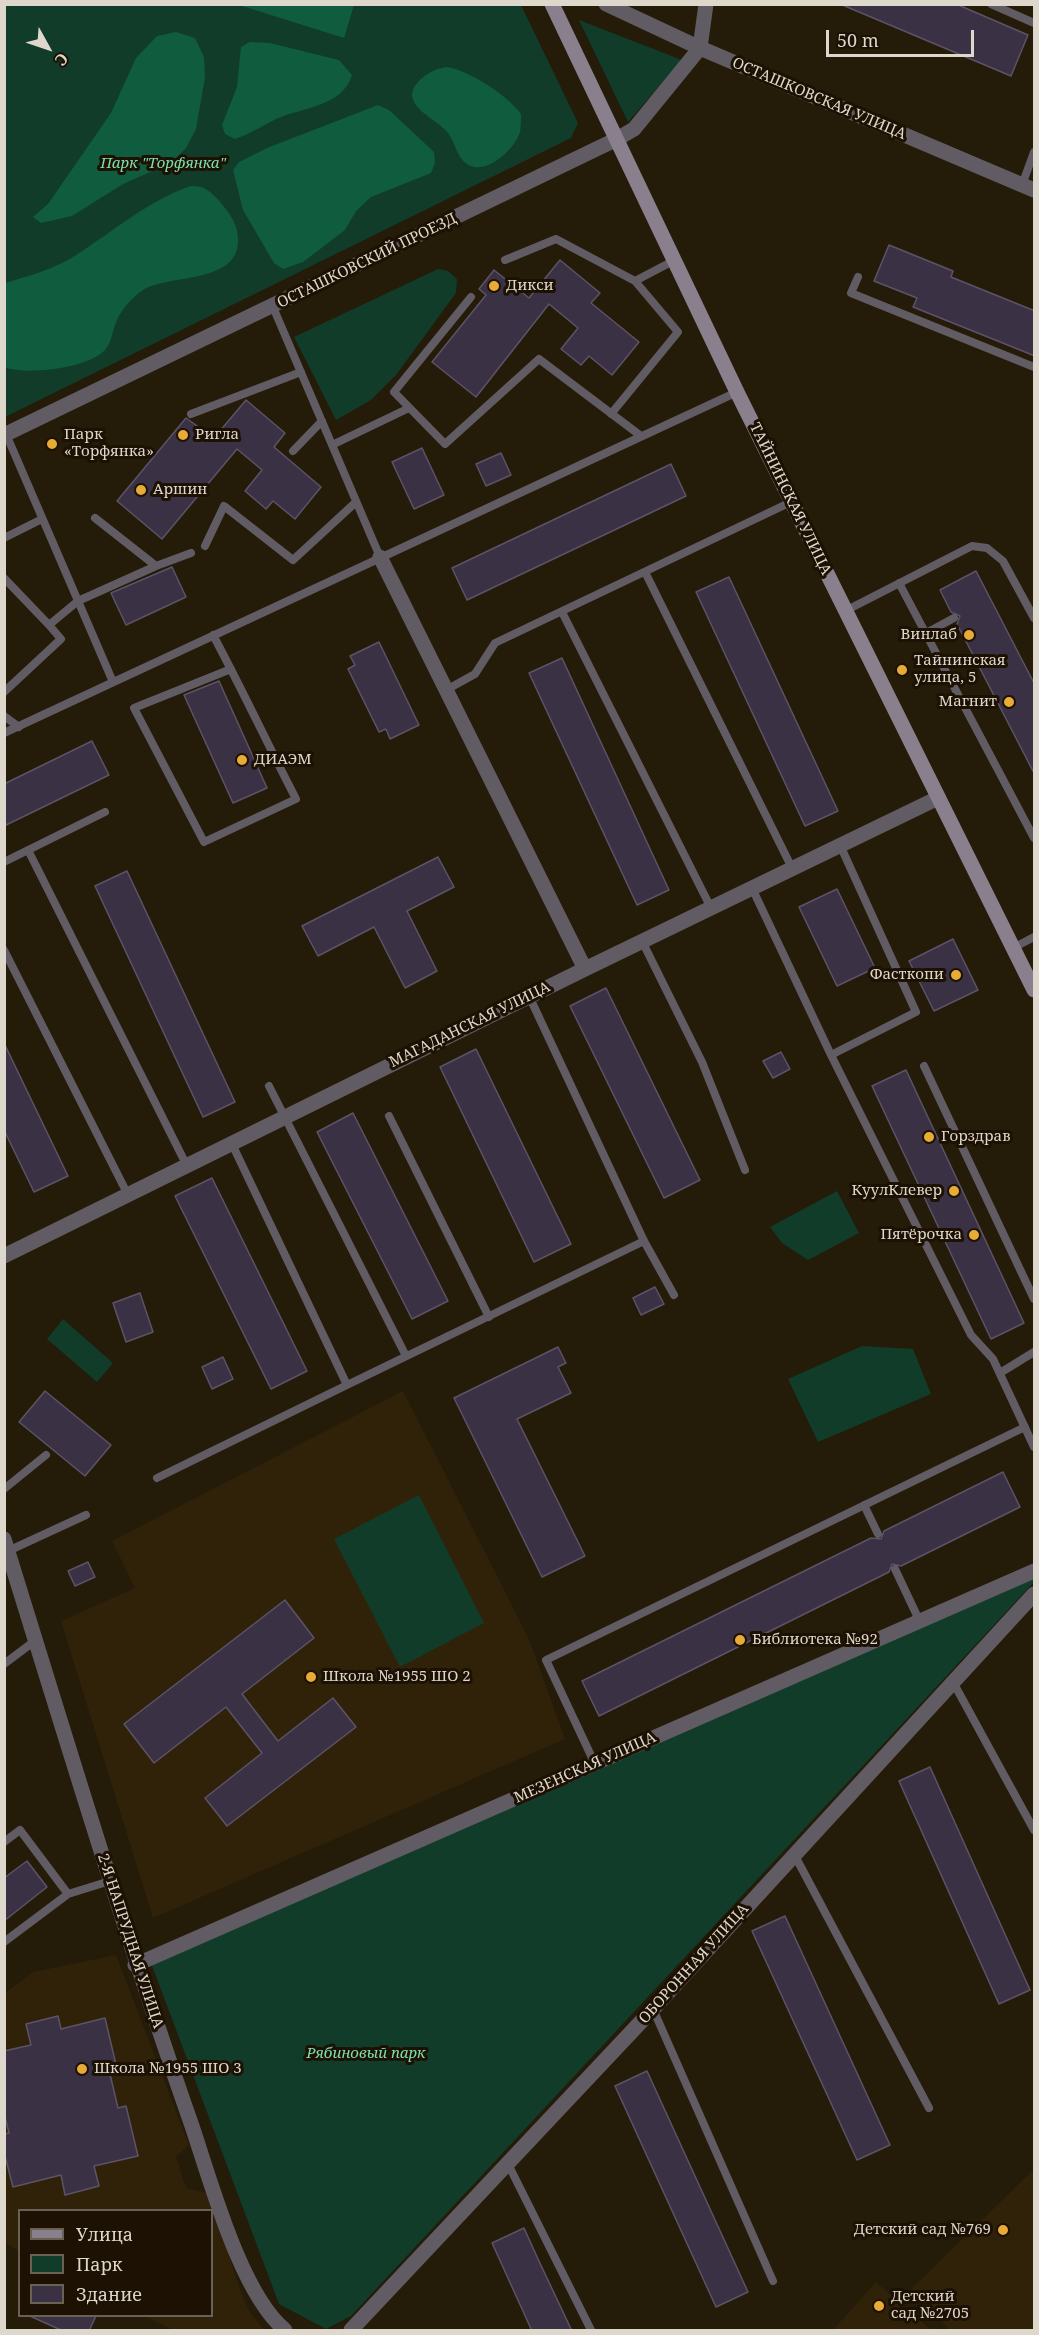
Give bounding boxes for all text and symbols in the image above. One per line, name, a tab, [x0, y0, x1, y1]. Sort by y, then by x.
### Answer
north arrow	[18, 18, 78, 78]
scale bar	[829, 18, 978, 56]
text: 50 m	[837, 28, 879, 52]
text: С	[50, 48, 74, 71]
street label: ОСТАШКОВСКАЯ УЛИЦА	[729, 54, 909, 144]
park label: Парк "Торфянка"	[100, 155, 226, 173]
street label: ОСТАШКОВСКИЙ ПРОЕЗД	[274, 210, 460, 312]
place label: Дикси	[506, 277, 554, 295]
marker: Дикси	[487, 279, 501, 293]
street label: ТАЙНИНСКАЯ УЛИЦА	[745, 420, 835, 578]
place label: Парк «Торфянка»	[64, 426, 154, 461]
place label: Ригла	[195, 426, 239, 444]
marker: Ригла	[176, 428, 190, 442]
marker: Парк «Торфянка»	[45, 437, 59, 451]
place label: Аршин	[153, 481, 207, 499]
marker: Аршин	[134, 483, 148, 497]
place label: Винлаб	[901, 626, 957, 644]
marker: Винлаб	[962, 628, 976, 642]
place label: Тайнинская улица, 5	[914, 652, 1006, 687]
marker: Тайнинская улица, 5	[895, 663, 909, 677]
place label: Магнит	[939, 693, 997, 711]
marker: Магнит	[1002, 695, 1016, 709]
place label: ДИАЭМ	[254, 751, 312, 769]
marker: ДИАЭМ	[235, 753, 249, 767]
place label: Фасткопи	[870, 966, 944, 984]
marker: Фасткопи	[949, 968, 963, 982]
street label: МАГАДАНСКАЯ УЛИЦА	[387, 978, 553, 1072]
place label: Горздрав	[941, 1128, 1010, 1146]
marker: Горздрав	[922, 1130, 936, 1144]
place label: КуулКлевер	[852, 1182, 942, 1200]
marker: КуулКлевер	[947, 1184, 961, 1198]
place label: Пятёрочка	[881, 1226, 962, 1244]
marker: Пятёрочка	[967, 1228, 981, 1242]
place label: Библиотека №92	[752, 1631, 878, 1649]
marker: Библиотека №92	[733, 1633, 747, 1647]
place label: Школа №1955 ШО 2	[323, 1668, 471, 1686]
marker: Школа №1955 ШО 2	[304, 1670, 318, 1684]
street label: МЕЗЕНСКАЯ УЛИЦА	[511, 1729, 659, 1807]
street label: 2-Я НАПРУДНАЯ УЛИЦА	[93, 1851, 167, 2031]
street label: ОБОРОННАЯ УЛИЦА	[635, 1900, 753, 2028]
park label: Рябиновый парк	[306, 2045, 426, 2063]
place label: Школа №1955 ШО 3	[94, 2060, 242, 2078]
marker: Школа №1955 ШО 3	[75, 2062, 89, 2076]
legend	[18, 2209, 213, 2317]
place label: Детский сад №769	[854, 2221, 991, 2239]
text: Улица	[76, 2222, 133, 2246]
marker: Детский сад №769	[996, 2223, 1010, 2237]
text: Парк	[76, 2252, 123, 2276]
text: Здание	[76, 2282, 142, 2306]
place label: Детский сад №2705	[891, 2288, 969, 2323]
marker: Детский сад №2705	[872, 2299, 886, 2313]

